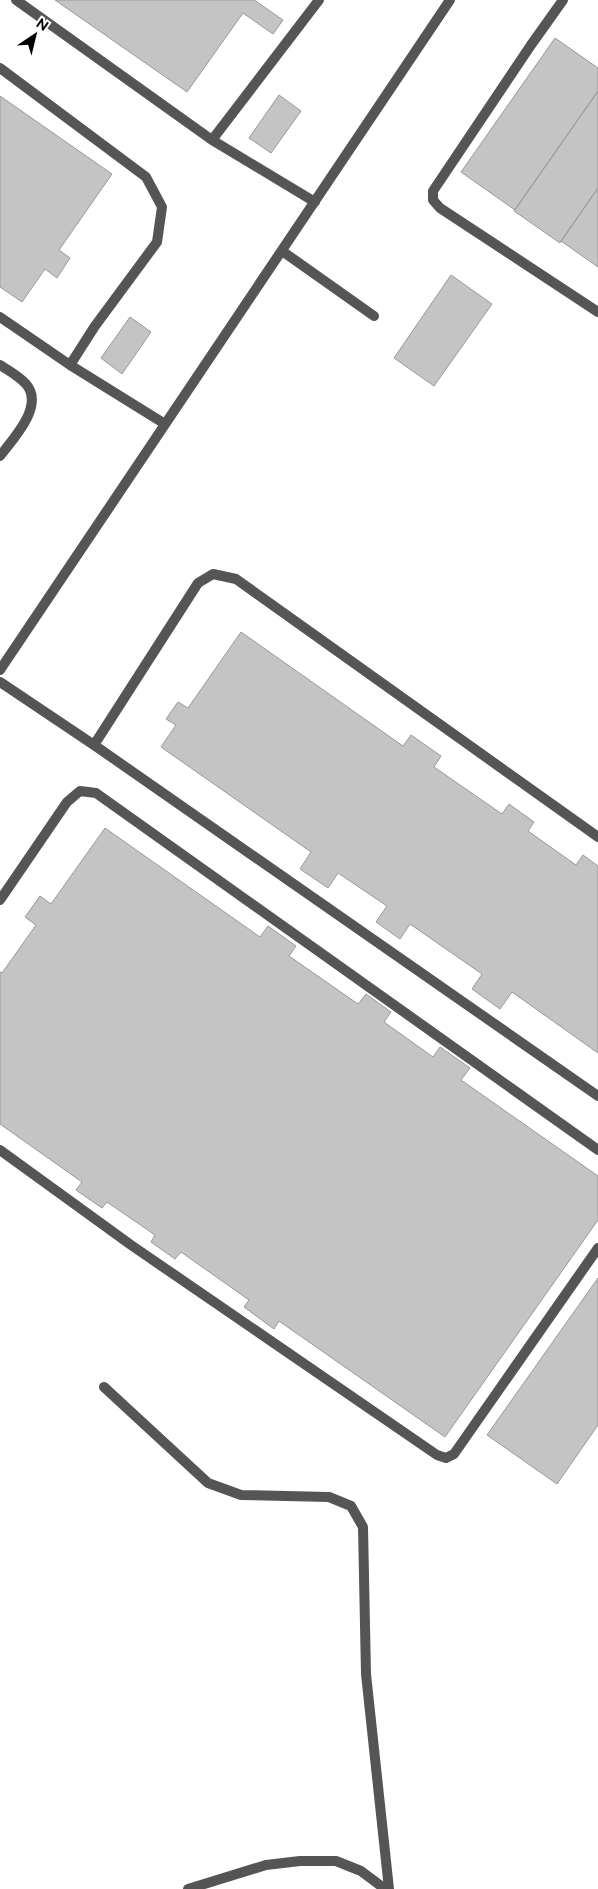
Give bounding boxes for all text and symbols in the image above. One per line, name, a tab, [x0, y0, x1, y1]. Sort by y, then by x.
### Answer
north arrow	[10, 10, 60, 60]
text: N	[33, 15, 51, 34]

